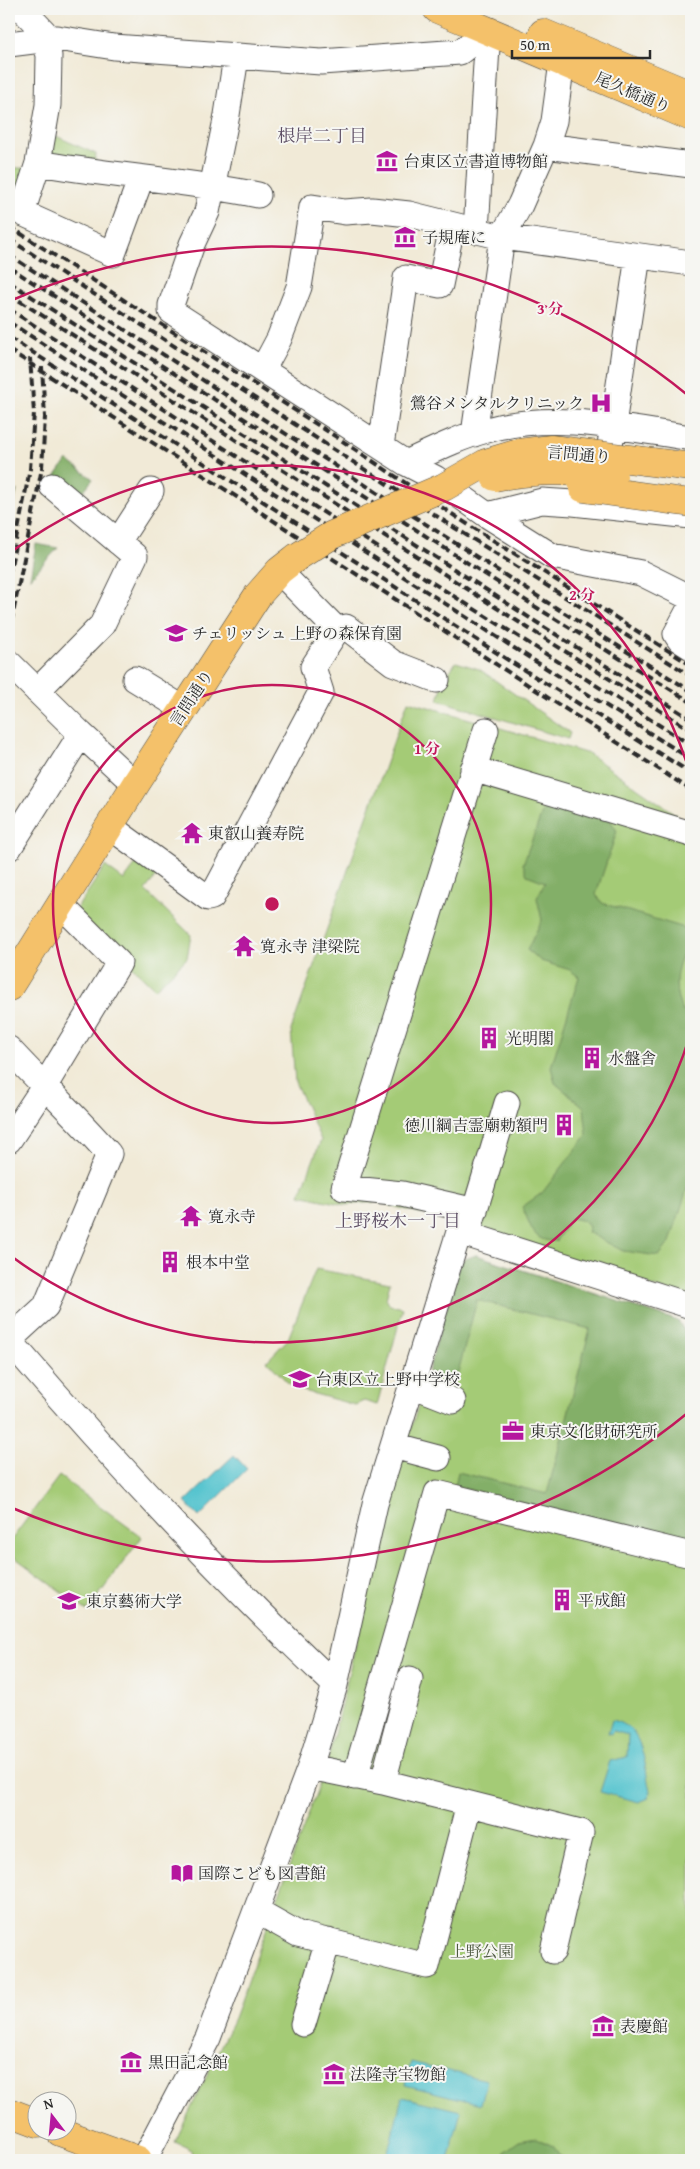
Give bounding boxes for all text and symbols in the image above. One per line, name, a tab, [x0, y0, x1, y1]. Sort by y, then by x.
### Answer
scale bar	[512, 28, 650, 60]
text: 50 m	[520, 34, 551, 55]
street label: 尾久橋通り	[591, 65, 675, 119]
district label: 根岸二丁目	[277, 122, 367, 149]
museum icon: 台東区立書道博物館	[374, 148, 400, 174]
place label: 台東区立書道博物館	[404, 149, 548, 173]
museum icon: 子規庵に	[392, 224, 418, 250]
place label: 子規庵に	[422, 225, 486, 249]
text: 3 分	[537, 298, 563, 319]
hospital icon: 鶯谷メンタルクリニック	[588, 390, 614, 416]
place label: 鶯谷メンタルクリニック	[410, 391, 584, 415]
street label: 言問通り	[546, 439, 612, 469]
text: 2 分	[569, 584, 595, 605]
school or university icon: チェリッシュ 上野の森保育園	[163, 620, 189, 646]
place label: チェリッシュ 上野の森保育園	[192, 621, 402, 645]
street label: 言問通り	[164, 665, 218, 731]
text: 1 分	[414, 738, 440, 759]
temple icon: 東叡山養寿院	[179, 820, 205, 846]
place label: 東叡山養寿院	[208, 821, 304, 845]
centre of rings	[263, 895, 281, 913]
temple icon: 寛永寺 津梁院	[231, 933, 257, 959]
place label: 寛永寺 津梁院	[260, 934, 360, 958]
building icon: 光明閣	[476, 1025, 502, 1051]
place label: 光明閣	[506, 1026, 554, 1050]
building icon: 水盤舎	[579, 1045, 605, 1071]
place label: 水盤舎	[608, 1046, 656, 1070]
building icon: 徳川綱吉霊廟勅額門	[551, 1112, 577, 1138]
place label: 徳川綱吉霊廟勅額門	[404, 1113, 548, 1137]
temple icon: 寛永寺	[178, 1203, 204, 1229]
place label: 寛永寺	[208, 1204, 256, 1228]
district label: 上野桜木一丁目	[335, 1207, 461, 1234]
building icon: 根本中堂	[157, 1249, 183, 1275]
place label: 根本中堂	[186, 1250, 250, 1274]
school or university icon: 台東区立上野中学校	[287, 1366, 313, 1392]
place label: 台東区立上野中学校	[316, 1367, 460, 1391]
office icon: 東京文化財研究所	[500, 1418, 526, 1444]
place label: 東京文化財研究所	[530, 1419, 658, 1443]
building icon: 平成館	[549, 1587, 575, 1613]
school or university icon: 東京藝術大学	[56, 1588, 82, 1614]
place label: 平成館	[578, 1588, 626, 1612]
place label: 東京藝術大学	[86, 1589, 182, 1613]
library icon: 国際こども図書館	[169, 1860, 195, 1886]
place label: 国際こども図書館	[198, 1861, 326, 1885]
park label: 上野公園	[450, 1939, 514, 1963]
museum icon: 表慶館	[590, 2013, 616, 2039]
place label: 表慶館	[620, 2014, 668, 2038]
museum icon: 黒田記念館	[118, 2049, 144, 2075]
place label: 黒田記念館	[148, 2050, 228, 2074]
museum icon: 法隆寺宝物館	[321, 2061, 347, 2087]
place label: 法隆寺宝物館	[350, 2062, 446, 2086]
north arrow	[28, 2092, 78, 2142]
text: N	[41, 2092, 56, 2114]

